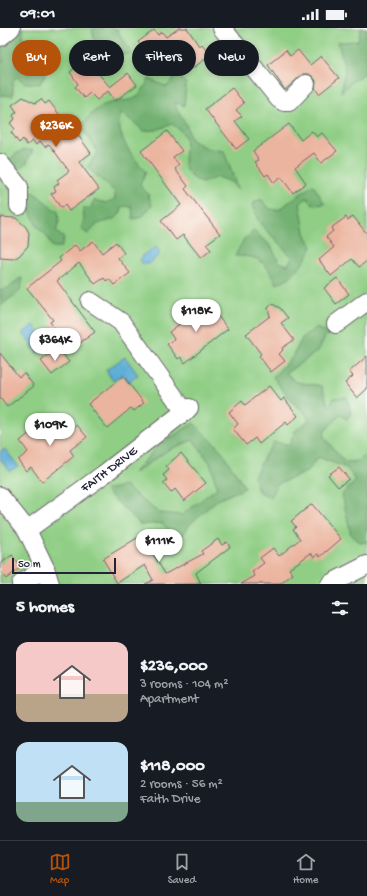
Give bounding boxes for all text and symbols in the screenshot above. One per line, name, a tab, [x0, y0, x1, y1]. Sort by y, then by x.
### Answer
text: 09:01	[20, 5, 55, 23]
chip: Buy	[12, 40, 61, 76]
chip: Rent	[69, 40, 124, 76]
chip: Filters	[132, 40, 196, 76]
chip: New	[204, 40, 259, 76]
pin: $236K	[28, 114, 84, 148]
text: $236K	[40, 119, 72, 134]
pin: $118K	[168, 299, 224, 333]
text: $118K	[181, 304, 211, 319]
pin: $364K	[27, 328, 83, 362]
text: $364K	[39, 333, 71, 348]
pin: $109K	[22, 413, 78, 447]
text: $109K	[34, 418, 66, 433]
street label: FAITH DRIVE	[77, 443, 141, 496]
pin: $111K	[131, 529, 187, 563]
text: $111K	[145, 534, 173, 549]
scale bar	[12, 556, 116, 575]
text: 50 m	[18, 559, 40, 571]
icon: filters	[329, 597, 351, 619]
text: 5 homes	[16, 598, 74, 618]
text: $236,000	[140, 657, 208, 677]
icon: home	[48, 658, 96, 706]
text: 3 rooms · 104 m²	[140, 677, 228, 692]
text: Apartment	[140, 692, 199, 707]
text: $118,000	[140, 757, 205, 777]
icon: home	[48, 758, 96, 806]
text: 2 rooms · 56 m²	[140, 777, 223, 792]
text: Faith Drive	[140, 792, 200, 807]
tab: Map	[49, 851, 71, 887]
tab: Saved	[168, 851, 196, 887]
tab: Home	[293, 851, 318, 887]

